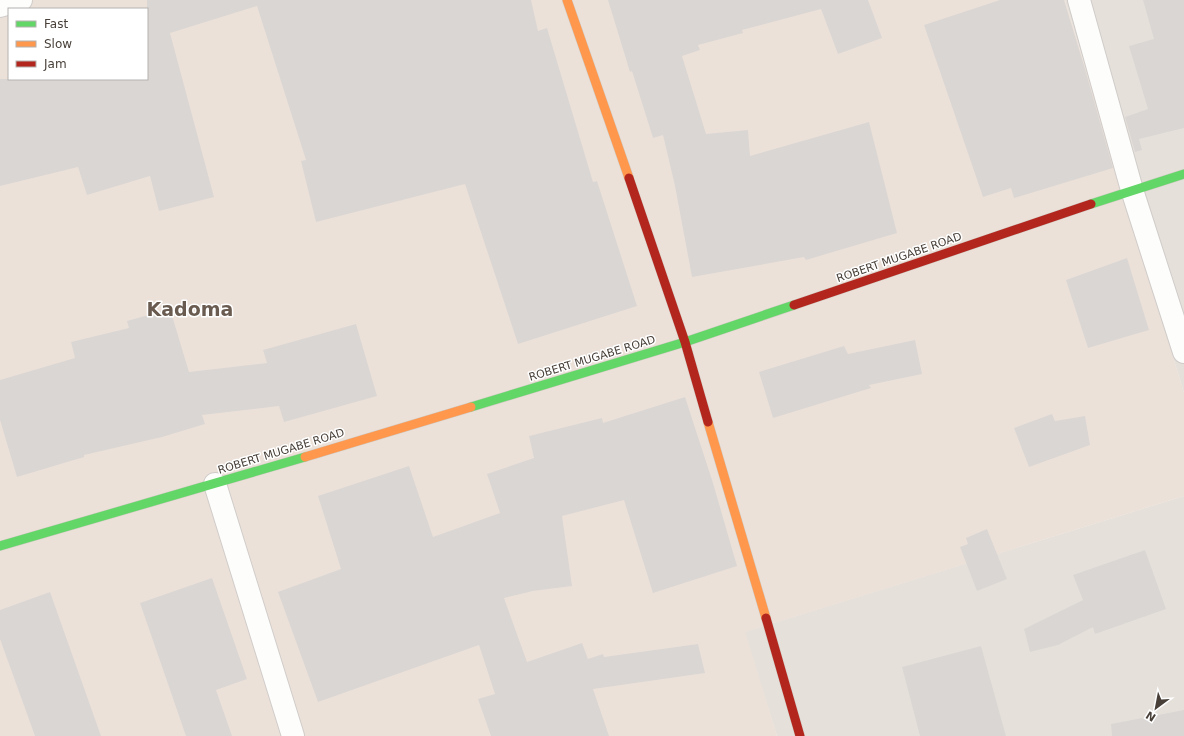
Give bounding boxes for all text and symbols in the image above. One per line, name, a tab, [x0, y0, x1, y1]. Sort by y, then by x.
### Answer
legend	[8, 8, 148, 80]
text: Fast	[44, 17, 68, 31]
text: Slow	[44, 37, 72, 51]
text: Jam	[43, 57, 67, 71]
street label: ROBERT MUGABE ROAD	[835, 230, 963, 285]
district label: Kadoma	[147, 298, 233, 320]
street label: ROBERT MUGABE ROAD	[527, 333, 657, 384]
street label: ROBERT MUGABE ROAD	[216, 426, 346, 477]
north arrow	[1136, 688, 1176, 728]
text: N	[1144, 708, 1158, 724]

